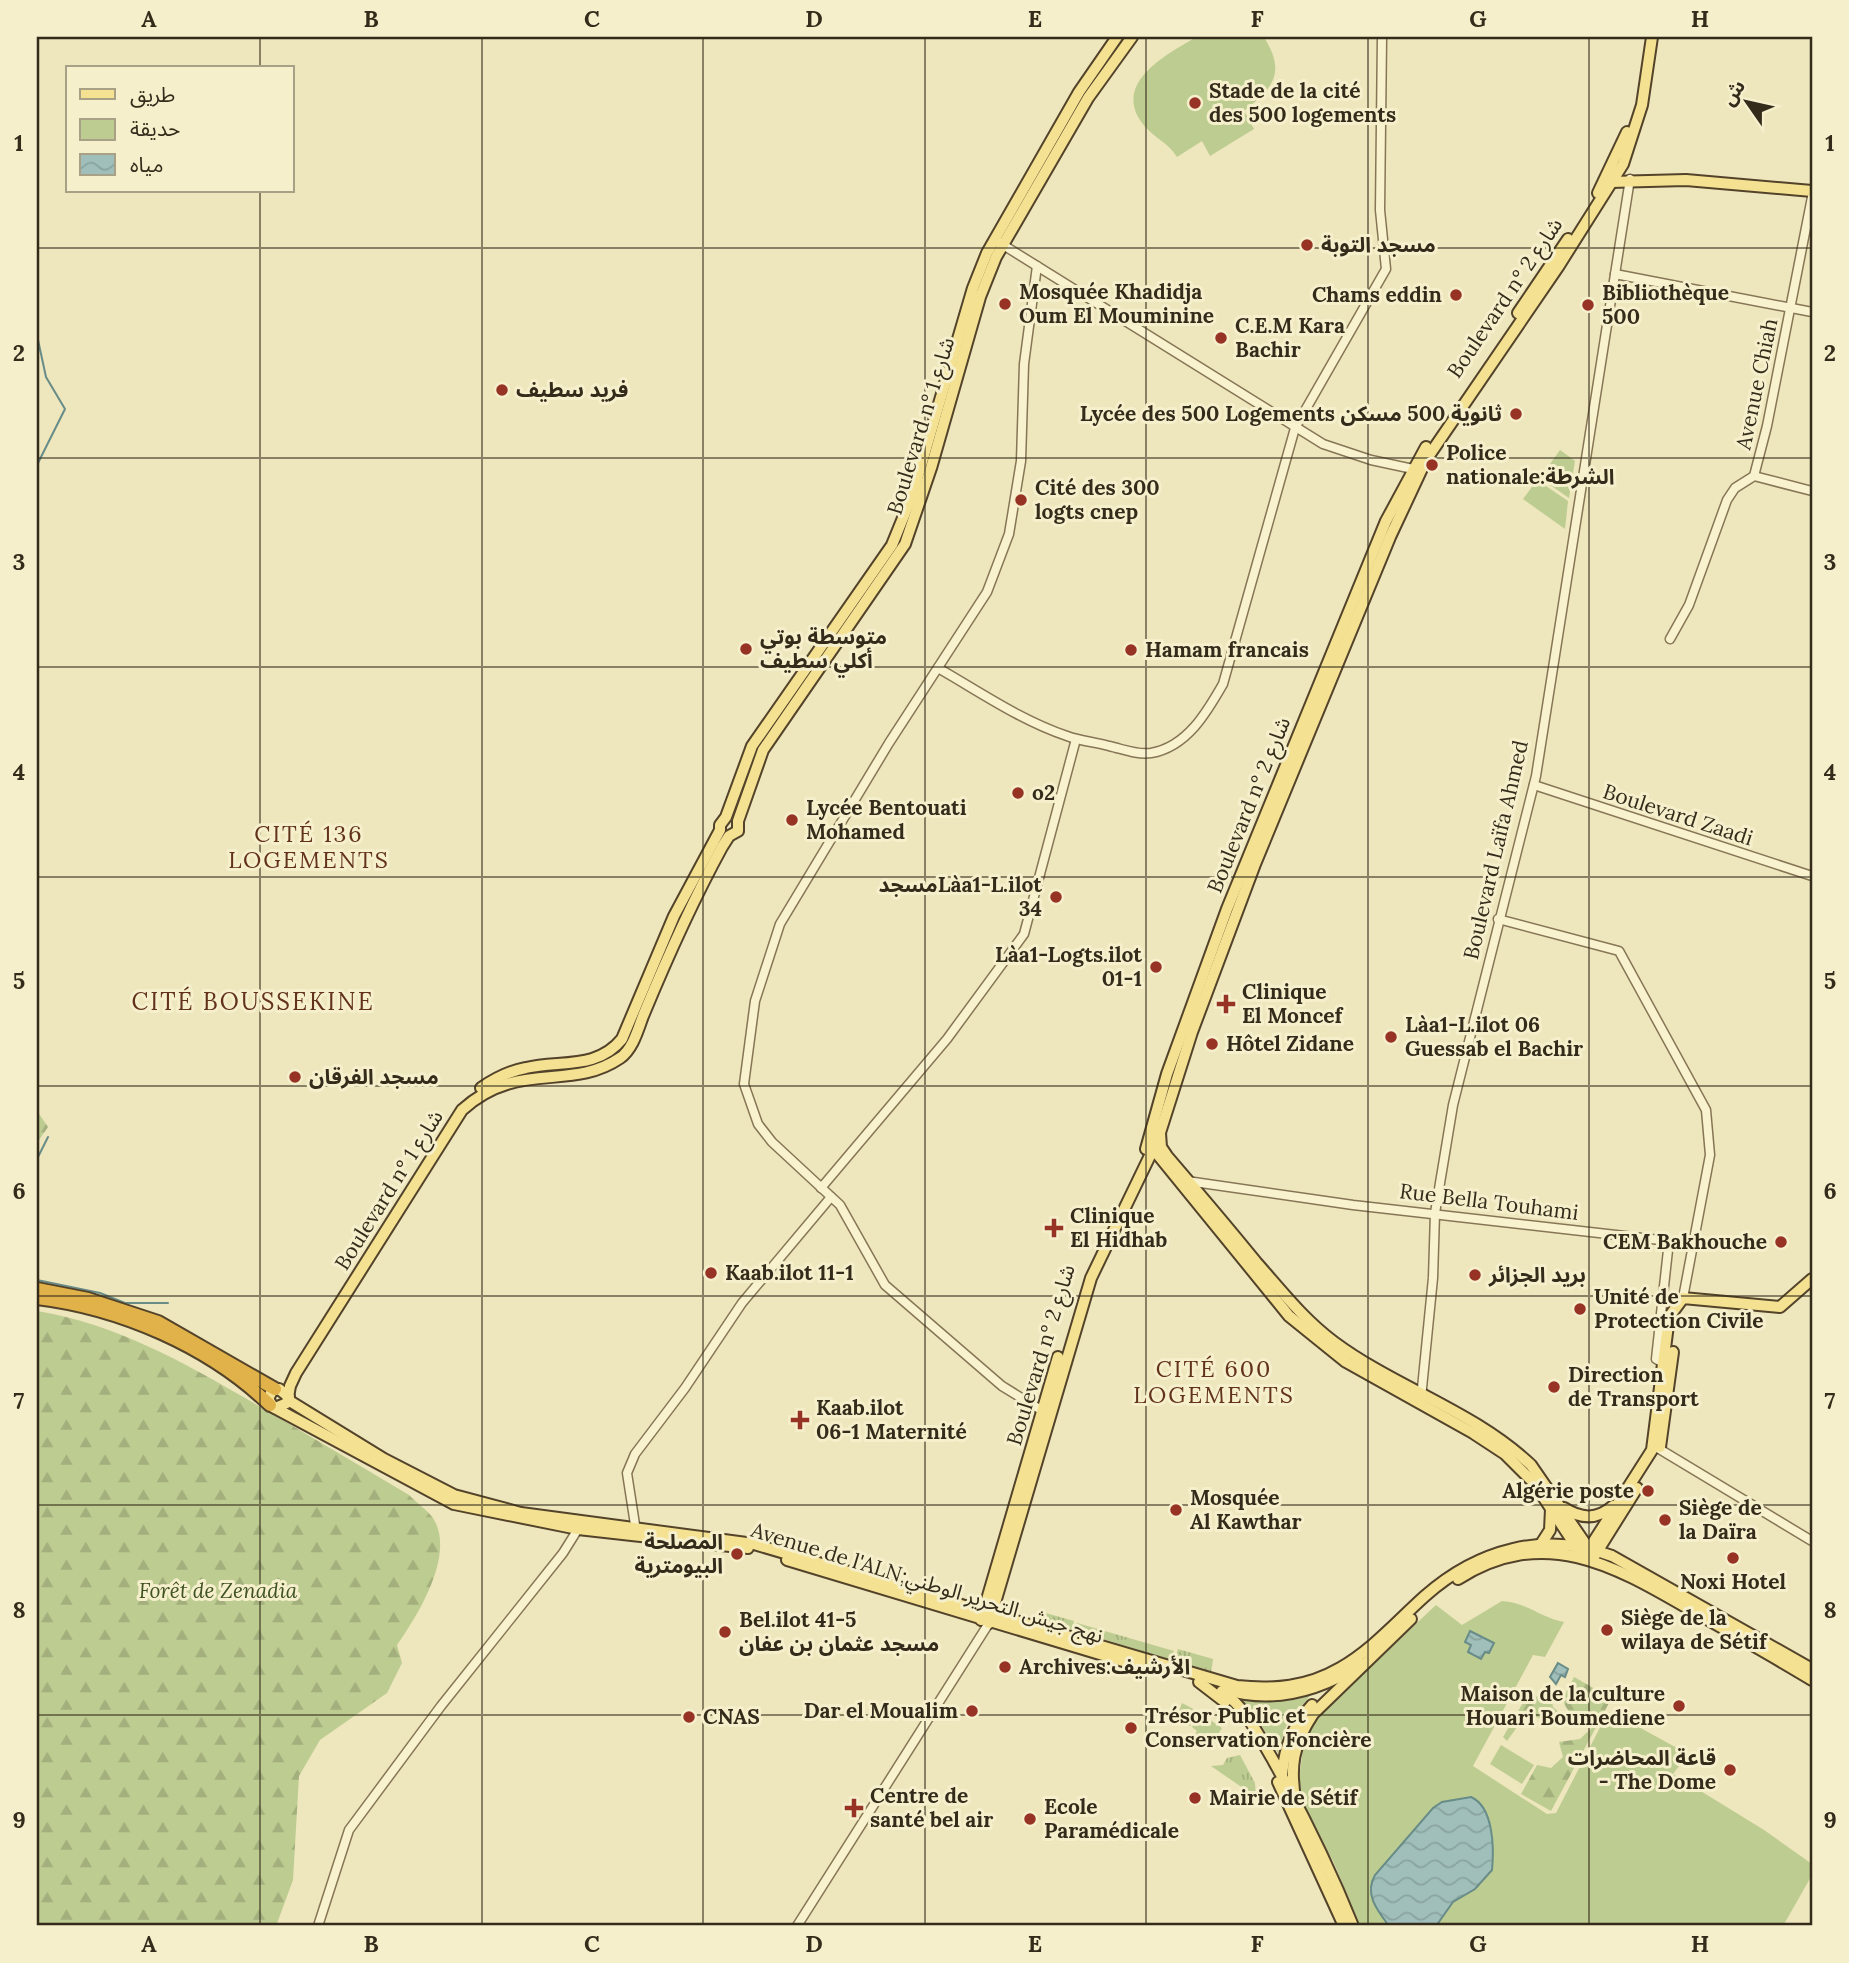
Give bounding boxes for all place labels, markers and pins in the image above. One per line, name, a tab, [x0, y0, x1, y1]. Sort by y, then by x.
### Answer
place label: Stade de la cité des 500 logements	[1209, 77, 1396, 128]
marker: Stade de la cité des 500 logements	[1187, 95, 1203, 111]
place label: مسجد التوبة	[1321, 231, 1436, 258]
marker: مسجد التوبة	[1299, 237, 1315, 253]
place label: Mosquée Khadidja Oum El Mouminine	[1019, 278, 1214, 329]
place label: Bibliothèque 500	[1602, 279, 1729, 330]
place label: Chams eddin	[1312, 281, 1442, 308]
marker: Chams eddin	[1448, 287, 1464, 303]
marker: Mosquée Khadidja Oum El Mouminine	[997, 296, 1013, 312]
marker: Bibliothèque 500	[1580, 297, 1596, 313]
place label: C.E.M Kara Bachir	[1235, 312, 1345, 363]
marker: C.E.M Kara Bachir	[1213, 330, 1229, 346]
place label: فريد سطيف	[516, 376, 628, 403]
marker: فريد سطيف	[494, 382, 510, 398]
place label: Lycée des 500 Logements ثانوية 500 مسكن	[1080, 400, 1502, 427]
marker: Lycée des 500 Logements ثانوية 500 مسكن	[1508, 406, 1524, 422]
place label: Police nationale:الشرطة	[1446, 439, 1615, 490]
marker: Police nationale:الشرطة	[1424, 457, 1440, 473]
place label: Cité des 300 logts cnep	[1035, 474, 1160, 525]
marker: Cité des 300 logts cnep	[1013, 492, 1029, 508]
place label: متوسطة بوتي أكلي سطيف	[760, 623, 887, 678]
place label: Hamam francais	[1145, 636, 1309, 663]
marker: متوسطة بوتي أكلي سطيف	[738, 641, 754, 657]
marker: Hamam francais	[1123, 642, 1139, 658]
place label: o2	[1032, 779, 1055, 806]
marker: o2	[1010, 785, 1026, 801]
place label: Lycée Bentouati Mohamed	[806, 794, 967, 845]
marker: Lycée Bentouati Mohamed	[784, 812, 800, 828]
place label: مسجدLàa1-L.ilot 34	[878, 871, 1042, 922]
marker: مسجدLàa1-L.ilot 34	[1048, 889, 1064, 905]
place label: Làa1-Logts.ilot 01-1	[995, 941, 1142, 992]
marker: Làa1-Logts.ilot 01-1	[1148, 959, 1164, 975]
place label: Clinique El Moncef	[1242, 978, 1344, 1029]
marker: Clinique El Moncef	[1216, 994, 1236, 1014]
place label: Làa1-L.ilot 06 Guessab el Bachir	[1405, 1011, 1583, 1062]
marker: Làa1-L.ilot 06 Guessab el Bachir	[1383, 1029, 1399, 1045]
place label: Hôtel Zidane	[1226, 1030, 1354, 1057]
marker: Hôtel Zidane	[1204, 1036, 1220, 1052]
place label: مسجد الفرقان	[309, 1063, 439, 1090]
marker: مسجد الفرقان	[287, 1069, 303, 1085]
place label: Clinique El Hidhab	[1070, 1202, 1167, 1253]
marker: Clinique El Hidhab	[1044, 1218, 1064, 1238]
place label: CEM Bakhouche	[1603, 1228, 1767, 1255]
marker: CEM Bakhouche	[1773, 1234, 1789, 1250]
place label: Kaab.ilot 11-1	[725, 1259, 854, 1286]
place label: بريد الجزائر	[1488, 1261, 1586, 1288]
marker: Kaab.ilot 11-1	[703, 1265, 719, 1281]
marker: بريد الجزائر	[1467, 1267, 1483, 1283]
place label: Unité de Protection Civile	[1594, 1283, 1764, 1334]
marker: Unité de Protection Civile	[1572, 1301, 1588, 1317]
place label: Direction de Transport	[1568, 1361, 1699, 1412]
marker: Direction de Transport	[1546, 1379, 1562, 1395]
place label: Kaab.ilot 06-1 Maternité	[816, 1394, 967, 1445]
marker: Kaab.ilot 06-1 Maternité	[790, 1410, 810, 1430]
place label: Algérie poste	[1502, 1477, 1634, 1504]
marker: Algérie poste	[1640, 1483, 1656, 1499]
place label: Mosquée Al Kawthar	[1190, 1484, 1302, 1535]
place label: Siège de la Daïra	[1679, 1494, 1762, 1545]
marker: Mosquée Al Kawthar	[1168, 1502, 1184, 1518]
marker: Siège de la Daïra	[1657, 1512, 1673, 1528]
place label: المصلحة البيومترية	[635, 1528, 723, 1579]
marker: المصلحة البيومترية	[729, 1546, 745, 1562]
marker: Noxi Hotel	[1725, 1550, 1741, 1566]
place label: Noxi Hotel	[1680, 1568, 1786, 1595]
place label: Siège de la wilaya de Sétif	[1621, 1604, 1768, 1655]
place label: Bel.ilot 41-5 مسجد عثمان بن عفان	[739, 1606, 939, 1657]
marker: Siège de la wilaya de Sétif	[1599, 1622, 1615, 1638]
marker: Bel.ilot 41-5 مسجد عثمان بن عفان	[717, 1624, 733, 1640]
place label: Archives:الأرشيف	[1019, 1653, 1190, 1680]
marker: Archives:الأرشيف	[997, 1659, 1013, 1675]
place label: Maison de la culture Houari Boumediene	[1460, 1680, 1665, 1731]
place label: Dar el Moualim	[804, 1697, 958, 1724]
marker: Maison de la culture Houari Boumediene	[1671, 1698, 1687, 1714]
place label: Trésor Public et Conservation Foncière	[1145, 1702, 1372, 1753]
place label: CNAS	[703, 1703, 760, 1730]
marker: Dar el Moualim	[964, 1703, 980, 1719]
marker: CNAS	[681, 1709, 697, 1725]
marker: Trésor Public et Conservation Foncière	[1123, 1720, 1139, 1736]
place label: قاعة المحاضرات - The Dome	[1568, 1744, 1716, 1795]
marker: قاعة المحاضرات - The Dome	[1722, 1762, 1738, 1778]
place label: Centre de santé bel air	[870, 1782, 993, 1833]
place label: Mairie de Sétif	[1209, 1784, 1359, 1811]
marker: Mairie de Sétif	[1187, 1790, 1203, 1806]
place label: Ecole Paramédicale	[1044, 1793, 1179, 1844]
marker: Centre de santé bel air	[844, 1798, 864, 1818]
marker: Ecole Paramédicale	[1022, 1811, 1038, 1827]

